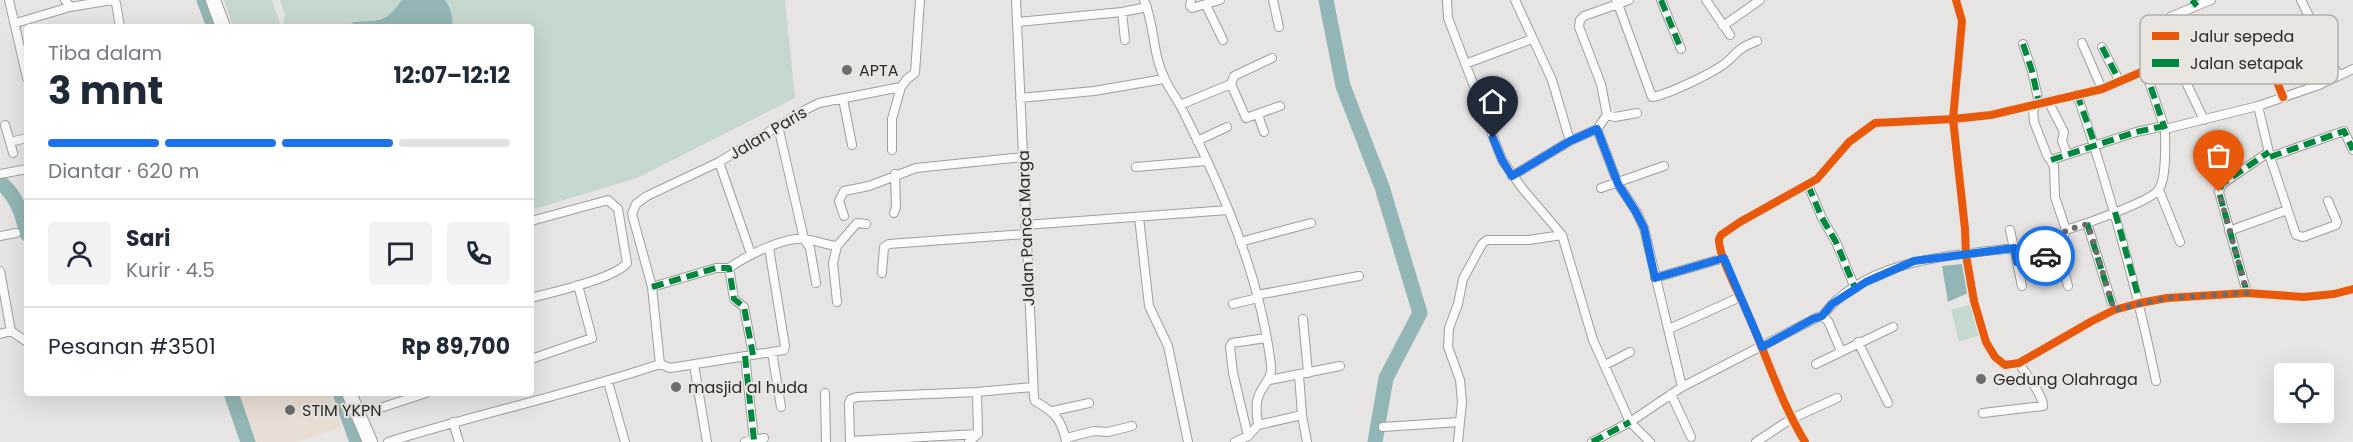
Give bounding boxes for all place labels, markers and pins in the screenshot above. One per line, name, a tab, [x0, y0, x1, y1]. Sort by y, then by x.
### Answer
place label: APTA	[859, 59, 899, 82]
marker: APTA	[840, 63, 854, 77]
pin	[1467, 76, 1518, 138]
pin	[2193, 130, 2244, 192]
place label: Gedung Olahraga	[1993, 368, 2138, 391]
marker: Gedung Olahraga	[1974, 372, 1988, 386]
place label: masjid al huda	[688, 376, 808, 399]
marker: masjid al huda	[669, 380, 683, 394]
place label: STIM YKPN	[302, 399, 381, 422]
marker: STIM YKPN	[283, 403, 297, 417]

